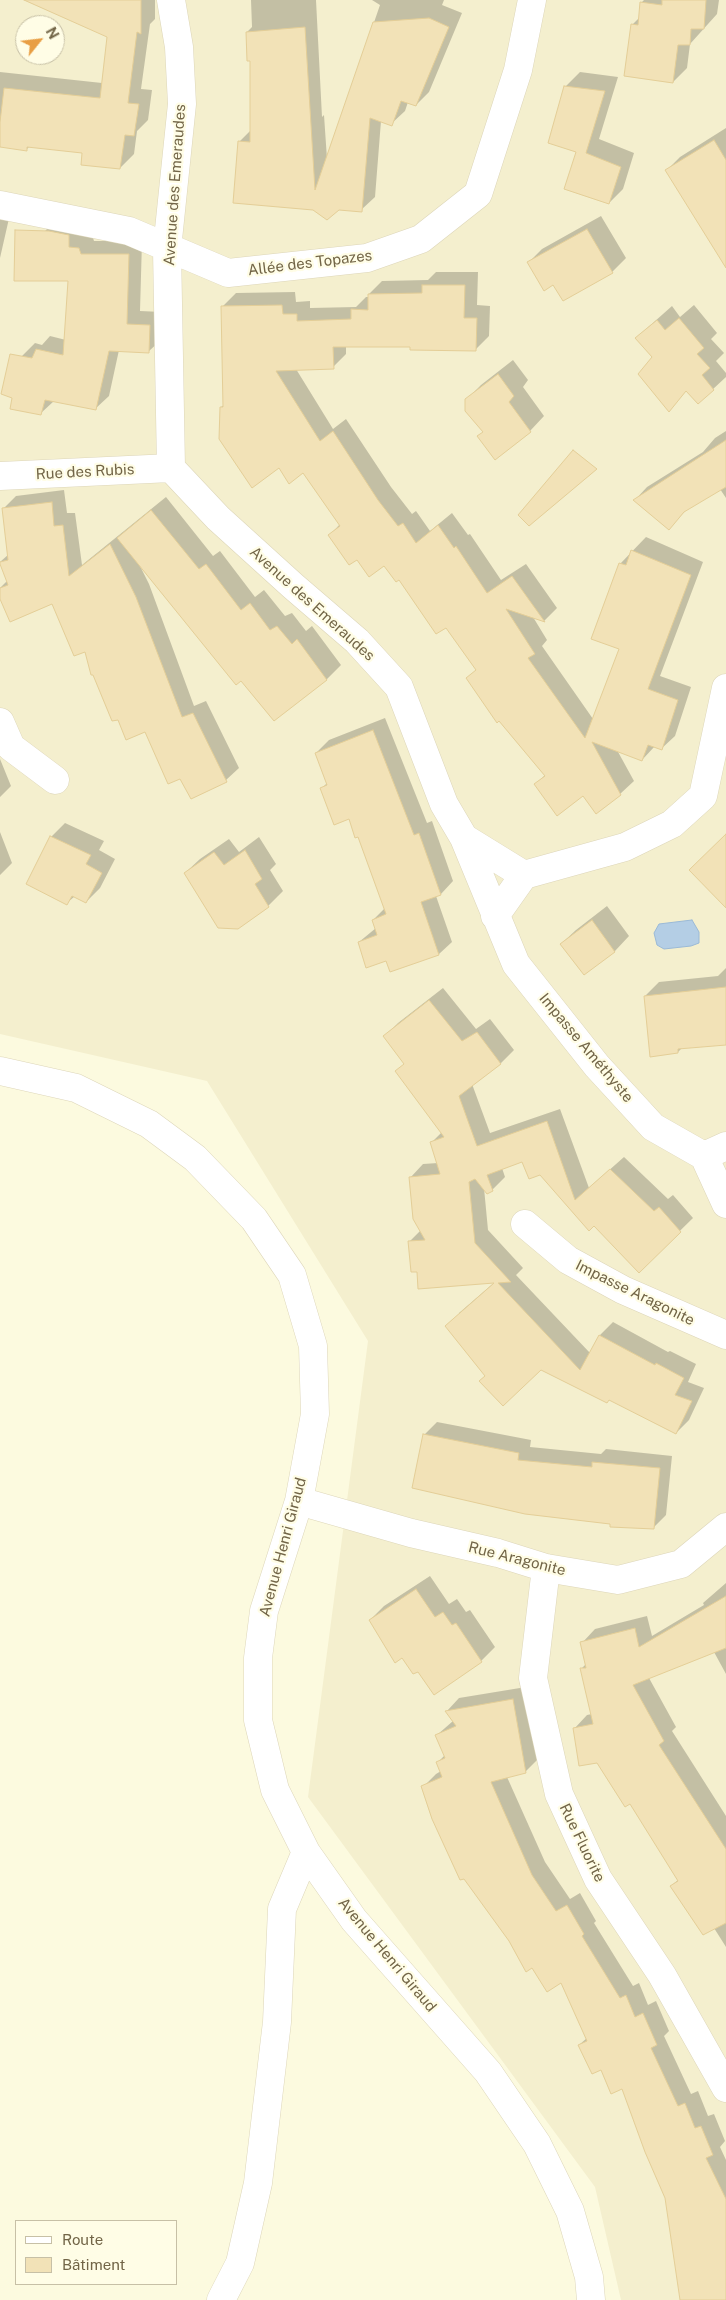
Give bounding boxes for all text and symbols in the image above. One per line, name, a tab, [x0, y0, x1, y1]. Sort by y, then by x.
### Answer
north arrow	[15, 15, 65, 65]
text: N	[43, 25, 62, 42]
street label: Avenue des Emeraudes	[160, 104, 190, 266]
street label: Allée des Topazes	[247, 246, 373, 280]
street label: Rue des Rubis	[35, 460, 135, 484]
street label: Avenue des Emeraudes	[246, 543, 378, 665]
street label: Impasse Améthyste	[535, 990, 637, 1106]
street label: Impasse Aragonite	[573, 1256, 697, 1330]
street label: Avenue Henri Giraud	[256, 1475, 310, 1619]
street label: Rue Aragonite	[467, 1538, 567, 1580]
street label: Rue Fluorite	[555, 1801, 609, 1885]
street label: Avenue Henri Giraud	[334, 1894, 440, 2016]
legend	[15, 2220, 178, 2285]
text: Route	[62, 2231, 103, 2248]
text: Bâtiment	[62, 2256, 125, 2273]

